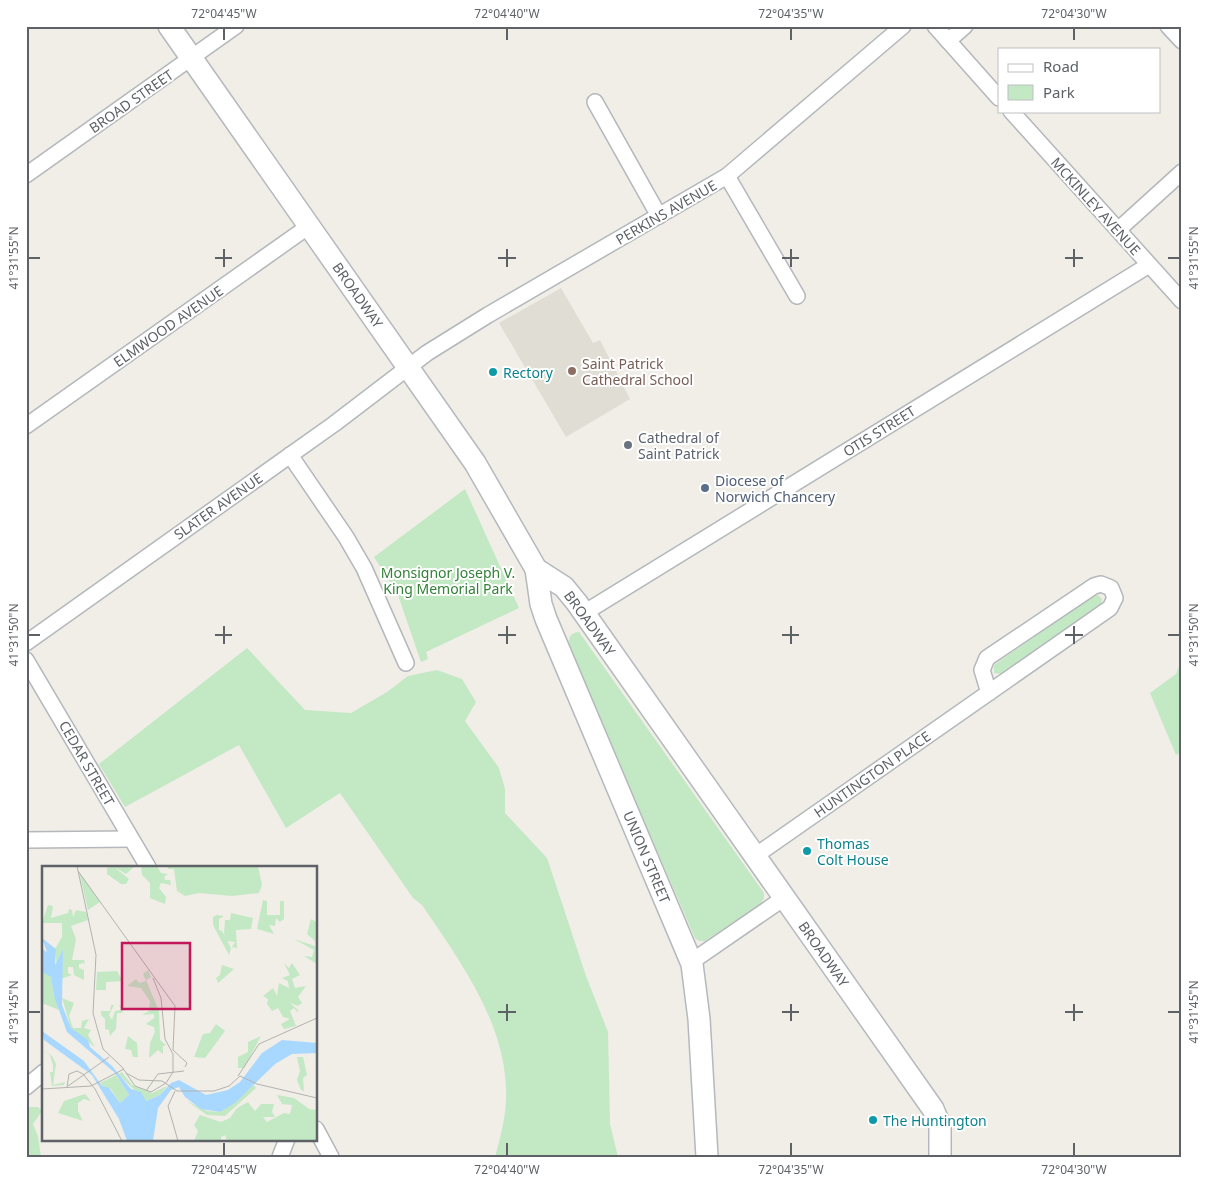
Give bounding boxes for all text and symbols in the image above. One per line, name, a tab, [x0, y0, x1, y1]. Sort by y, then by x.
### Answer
text: 72°04'45"W	[191, 5, 257, 22]
text: 72°04'40"W	[474, 5, 540, 22]
text: 72°04'35"W	[758, 5, 824, 22]
text: 72°04'30"W	[1041, 5, 1107, 22]
legend	[998, 48, 1160, 112]
text: Road	[1043, 56, 1079, 76]
street label: BROAD STREET	[85, 65, 177, 137]
text: Park	[1043, 82, 1075, 102]
street label: MCKINLEY AVENUE	[1047, 153, 1145, 259]
street label: PERKINS AVENUE	[612, 175, 720, 249]
text: 41°31'55"N	[5, 226, 22, 290]
text: 41°31'55"N	[1185, 226, 1202, 290]
street label: BROADWAY	[328, 258, 388, 332]
street label: ELMWOOD AVENUE	[109, 281, 227, 371]
place label: Saint Patrick Cathedral School	[582, 354, 693, 389]
place label: Rectory	[503, 363, 554, 382]
marker: Saint Patrick Cathedral School	[566, 365, 578, 377]
marker: Rectory	[487, 366, 499, 378]
street label: OTIS STREET	[839, 401, 919, 461]
place label: Cathedral of Saint Patrick	[638, 428, 720, 463]
marker: Cathedral of Saint Patrick	[622, 439, 634, 451]
street label: SLATER AVENUE	[170, 468, 266, 544]
place label: Diocese of Norwich Chancery	[715, 471, 836, 506]
marker: Diocese of Norwich Chancery	[699, 482, 711, 494]
park label: Monsignor Joseph V. King Memorial Park	[381, 563, 515, 598]
street label: BROADWAY	[560, 587, 620, 659]
text: 41°31'50"N	[5, 603, 22, 667]
text: 41°31'50"N	[1185, 603, 1202, 667]
street label: CEDAR STREET	[55, 717, 119, 809]
street label: HUNTINGTON PLACE	[810, 727, 934, 821]
street label: UNION STREET	[619, 808, 675, 906]
place label: Thomas Colt House	[817, 834, 889, 869]
marker: Thomas Colt House	[801, 845, 813, 857]
inset map	[42, 866, 318, 1140]
street label: BROADWAY	[794, 917, 854, 991]
text: 41°31'45"N	[5, 980, 22, 1044]
text: 41°31'45"N	[1185, 980, 1202, 1044]
place label: The Huntington	[883, 1111, 987, 1130]
marker: The Huntington	[867, 1114, 879, 1126]
text: 72°04'45"W	[191, 1161, 257, 1178]
text: 72°04'40"W	[474, 1161, 540, 1178]
text: 72°04'35"W	[758, 1161, 824, 1178]
text: 72°04'30"W	[1041, 1161, 1107, 1178]

